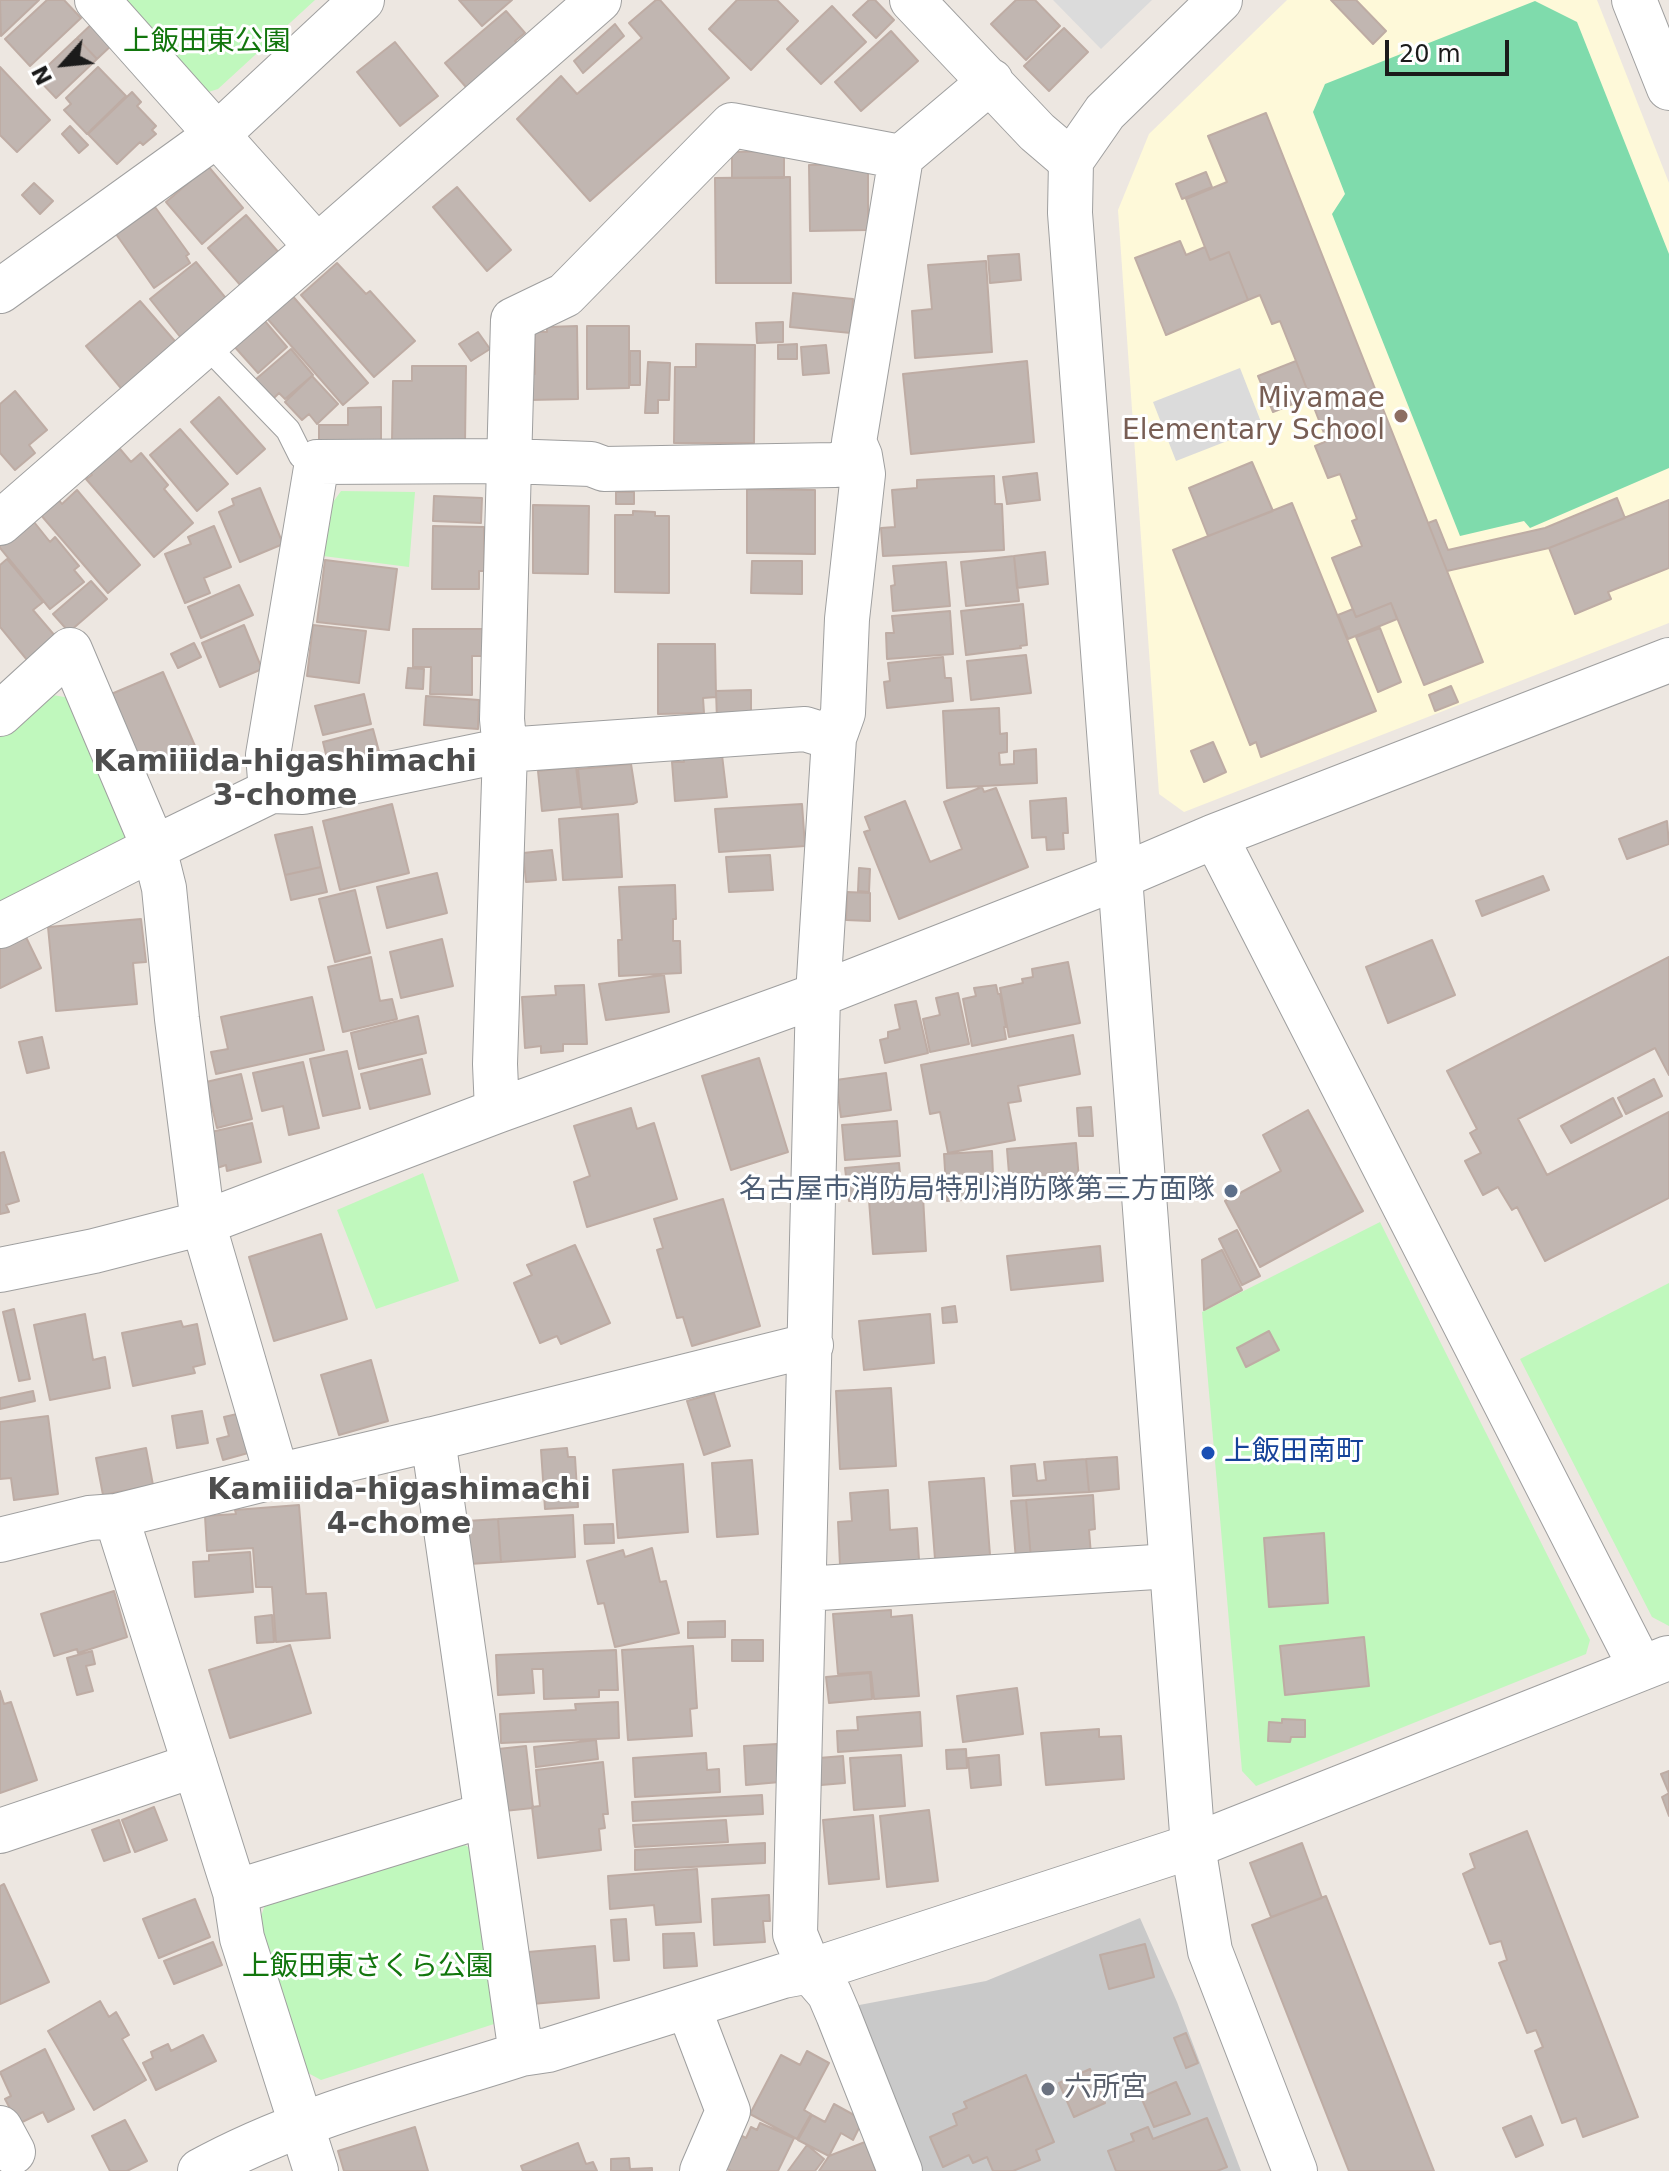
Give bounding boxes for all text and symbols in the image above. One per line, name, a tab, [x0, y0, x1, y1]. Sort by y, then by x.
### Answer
north arrow	[24, 24, 104, 104]
scale bar	[1389, 24, 1513, 74]
park label: 上飯田東公園	[123, 26, 291, 60]
text: 20 m	[1399, 40, 1461, 68]
text: N	[27, 61, 57, 89]
place label: Miyamae Elementary School	[1122, 383, 1385, 449]
marker: Miyamae Elementary School	[1392, 407, 1410, 425]
district label: Kamiiida-higashimachi 3-chome	[93, 745, 477, 816]
place label: 名古屋市消防局特別消防隊第三方面隊	[739, 1174, 1215, 1208]
marker: 名古屋市消防局特別消防隊第三方面隊	[1222, 1182, 1240, 1200]
place label: 上飯田南町	[1224, 1436, 1364, 1470]
marker: 上飯田南町	[1199, 1444, 1217, 1462]
district label: Kamiiida-higashimachi 4-chome	[207, 1473, 591, 1544]
park label: 上飯田東さくら公園	[242, 1951, 494, 1985]
place label: 六所宮	[1064, 2072, 1148, 2106]
marker: 六所宮	[1039, 2080, 1057, 2098]

